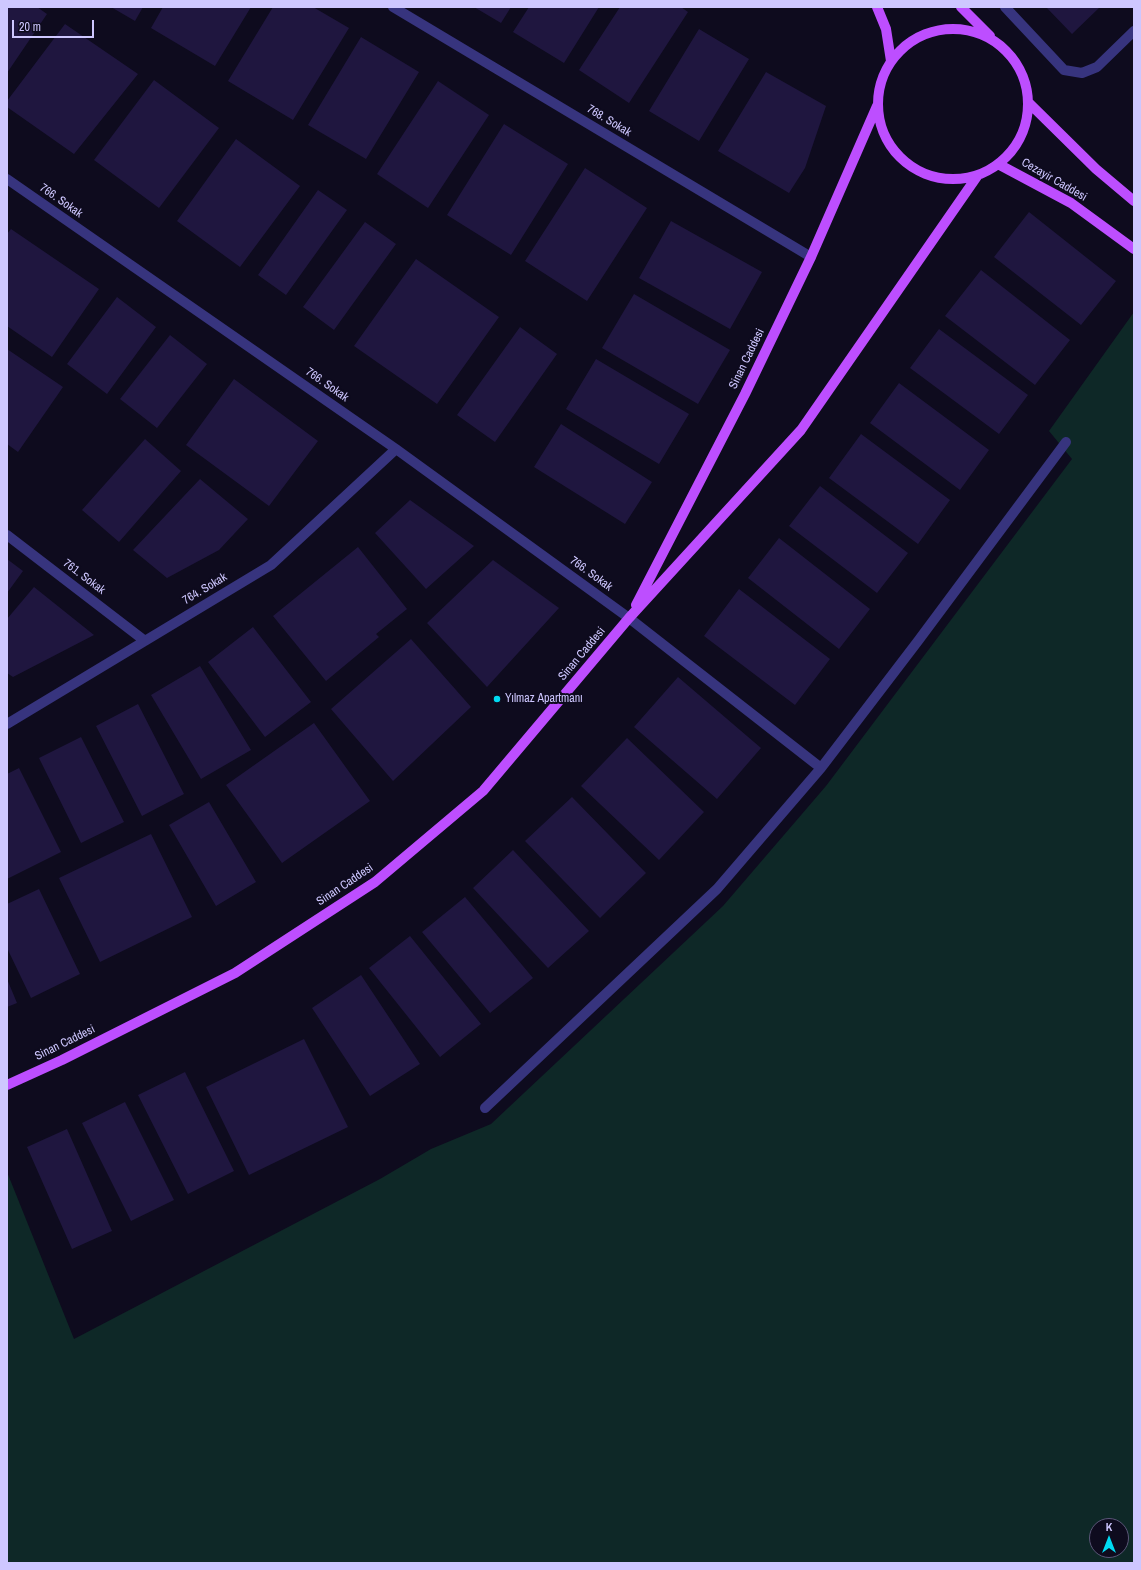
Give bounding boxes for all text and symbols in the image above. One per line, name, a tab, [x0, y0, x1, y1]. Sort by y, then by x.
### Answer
scale bar	[14, 12, 96, 38]
text: 20 m	[19, 19, 41, 35]
street label: 768. Sokak	[584, 102, 634, 140]
street label: Cezayir Caddesi	[1019, 155, 1089, 205]
street label: 766. Sokak	[37, 181, 85, 221]
street label: Sinan Caddesi	[726, 327, 768, 391]
street label: 766. Sokak	[303, 365, 351, 405]
street label: 766. Sokak	[567, 554, 615, 594]
street label: 761. Sokak	[60, 556, 108, 598]
street label: 764. Sokak	[180, 570, 230, 608]
street label: Sinan Caddesi	[556, 624, 608, 684]
place label: Yılmaz Apartmanı	[505, 692, 583, 706]
marker: Yılmaz Apartmanı	[492, 694, 502, 704]
street label: Sinan Caddesi	[314, 861, 376, 909]
street label: Sinan Caddesi	[33, 1022, 97, 1064]
north arrow	[1089, 1518, 1129, 1558]
text: K	[1106, 1520, 1112, 1534]

